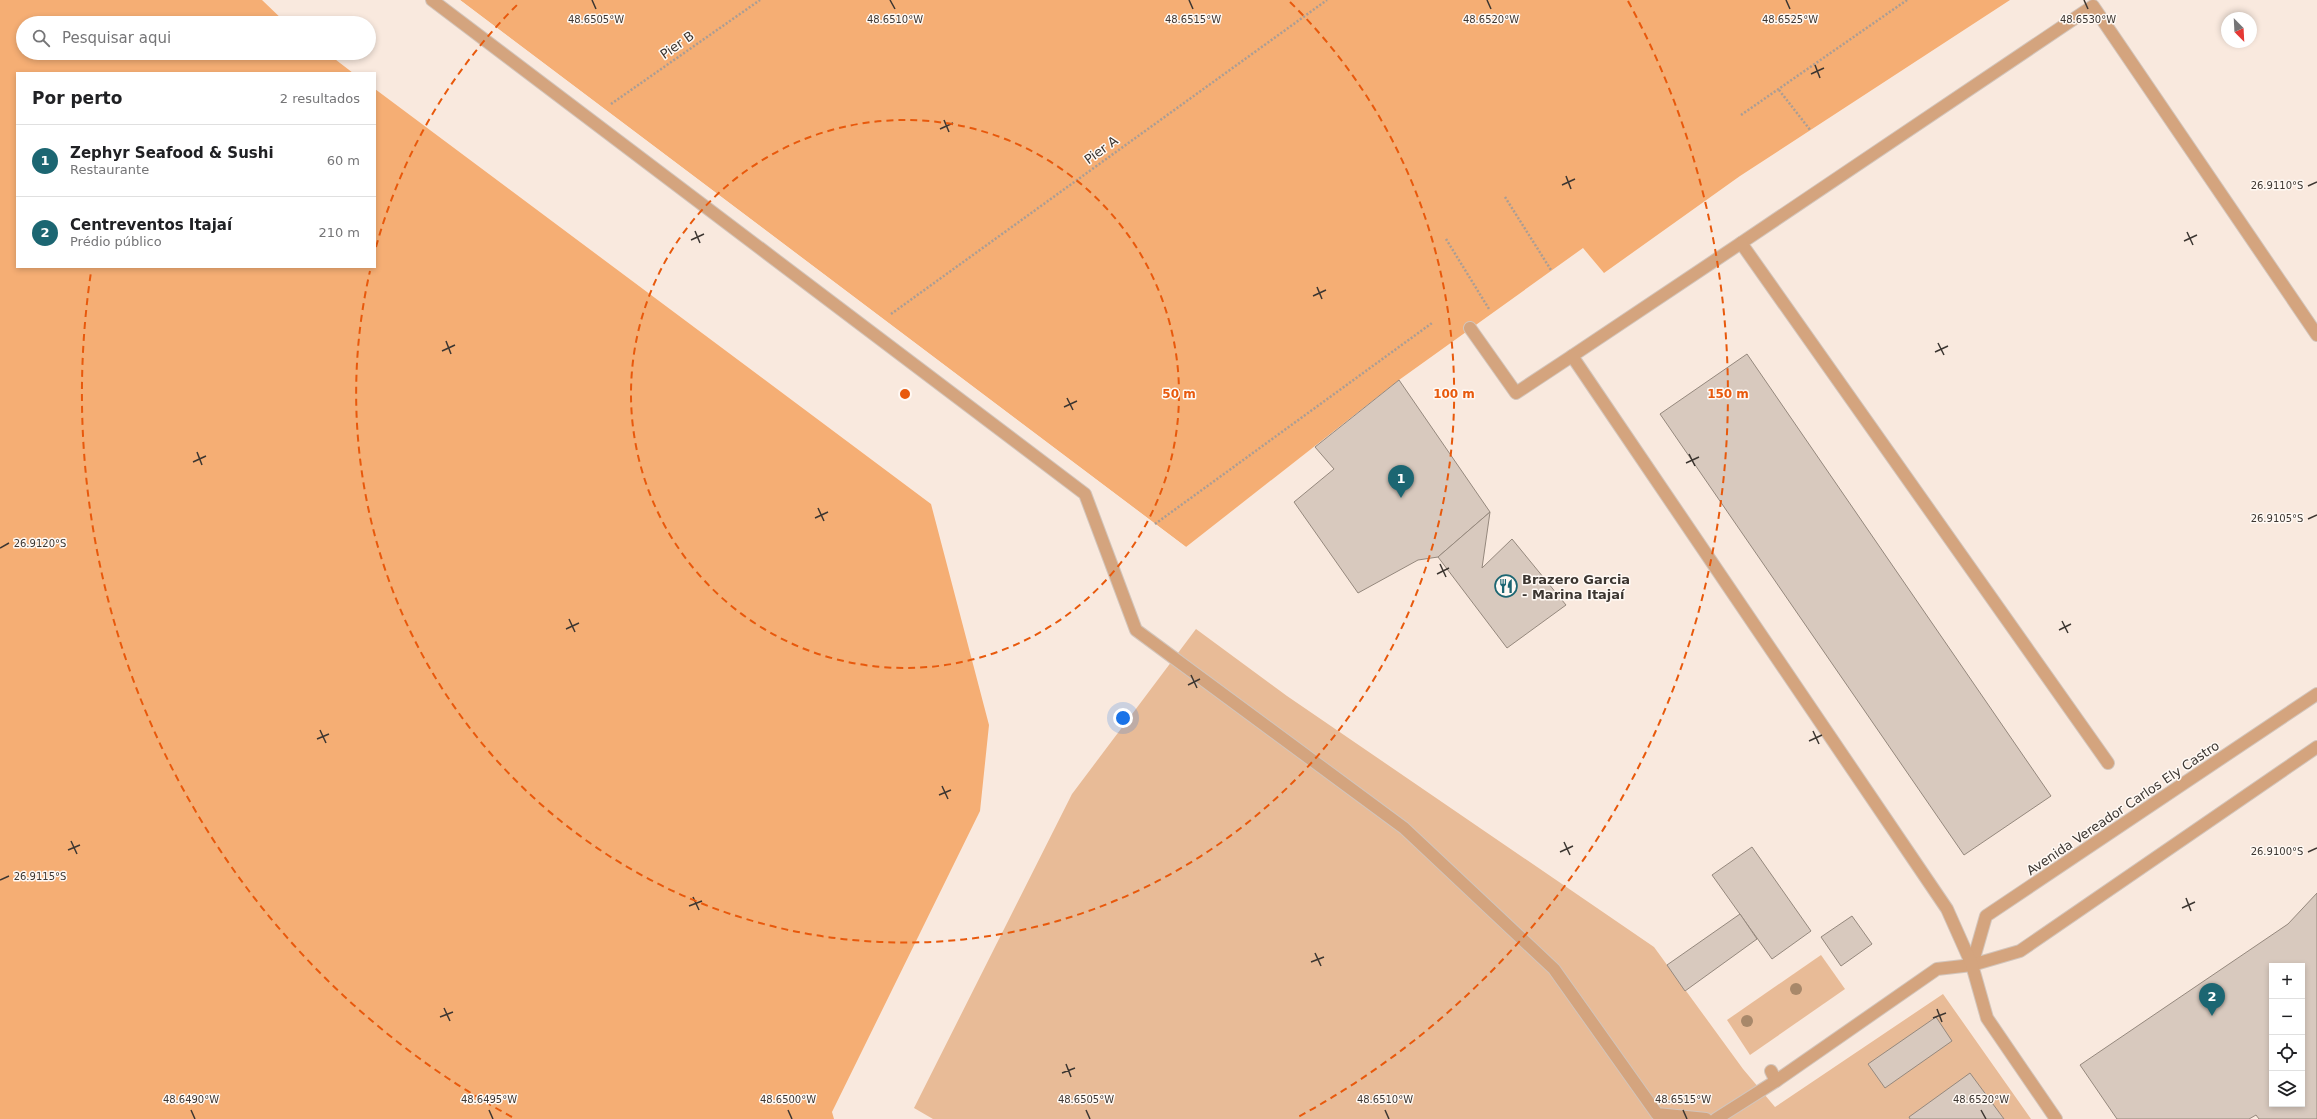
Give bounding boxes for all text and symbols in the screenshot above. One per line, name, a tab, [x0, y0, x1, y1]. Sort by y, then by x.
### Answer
north arrow	[2221, 12, 2257, 48]
text: 48.6505°W	[568, 14, 624, 25]
text: 48.6510°W	[867, 14, 923, 25]
text: 48.6515°W	[1165, 14, 1221, 25]
text: 48.6520°W	[1463, 14, 1519, 25]
text: 48.6525°W	[1762, 14, 1818, 25]
text: 48.6530°W	[2060, 14, 2116, 25]
search box	[16, 16, 376, 60]
icon: search	[30, 27, 52, 49]
street label: Pier B	[657, 28, 697, 62]
text: Pesquisar aqui	[62, 29, 171, 47]
text: Por perto	[32, 88, 122, 108]
text: 2 resultados	[280, 91, 360, 106]
street label: Pier A	[1081, 133, 1121, 167]
text: Zephyr Seafood & Sushi	[70, 144, 274, 162]
text: 1	[40, 153, 50, 168]
text: 60 m	[327, 153, 360, 168]
text: Restaurante	[70, 162, 149, 177]
text: 26.9110°S	[2251, 180, 2303, 191]
text: Centreventos Itajaí	[70, 216, 232, 234]
text: 2	[40, 225, 50, 240]
text: 210 m	[318, 225, 360, 240]
text: Prédio público	[70, 234, 162, 249]
centre of rings	[898, 387, 912, 401]
text: 50 m	[1162, 387, 1196, 401]
text: 100 m	[1433, 387, 1475, 401]
text: 150 m	[1707, 387, 1749, 401]
pin: 1	[1388, 465, 1414, 498]
text: 26.9105°S	[2251, 513, 2303, 524]
text: 26.9120°S	[14, 538, 66, 549]
place label: Brazero Garcia - Marina Itajaí	[1522, 572, 1630, 602]
restaurant icon: Brazero Garcia - Marina Itajaí	[1493, 573, 1519, 599]
your location	[1113, 708, 1133, 728]
street label: Avenida Vereador Carlos Ely Castro	[2024, 738, 2222, 878]
text: 26.9100°S	[2251, 846, 2303, 857]
text: 26.9115°S	[14, 871, 66, 882]
map controls	[2269, 963, 2305, 1107]
button: +	[2269, 963, 2305, 999]
pin: 2	[2199, 983, 2225, 1016]
button: −	[2269, 999, 2305, 1035]
button: locate	[2269, 1035, 2305, 1071]
button: layers	[2269, 1071, 2305, 1107]
text: 48.6490°W	[163, 1094, 219, 1105]
text: 48.6495°W	[461, 1094, 517, 1105]
text: 48.6500°W	[760, 1094, 816, 1105]
text: 48.6505°W	[1058, 1094, 1114, 1105]
text: 48.6510°W	[1357, 1094, 1413, 1105]
text: 48.6515°W	[1655, 1094, 1711, 1105]
text: 48.6520°W	[1953, 1094, 2009, 1105]

